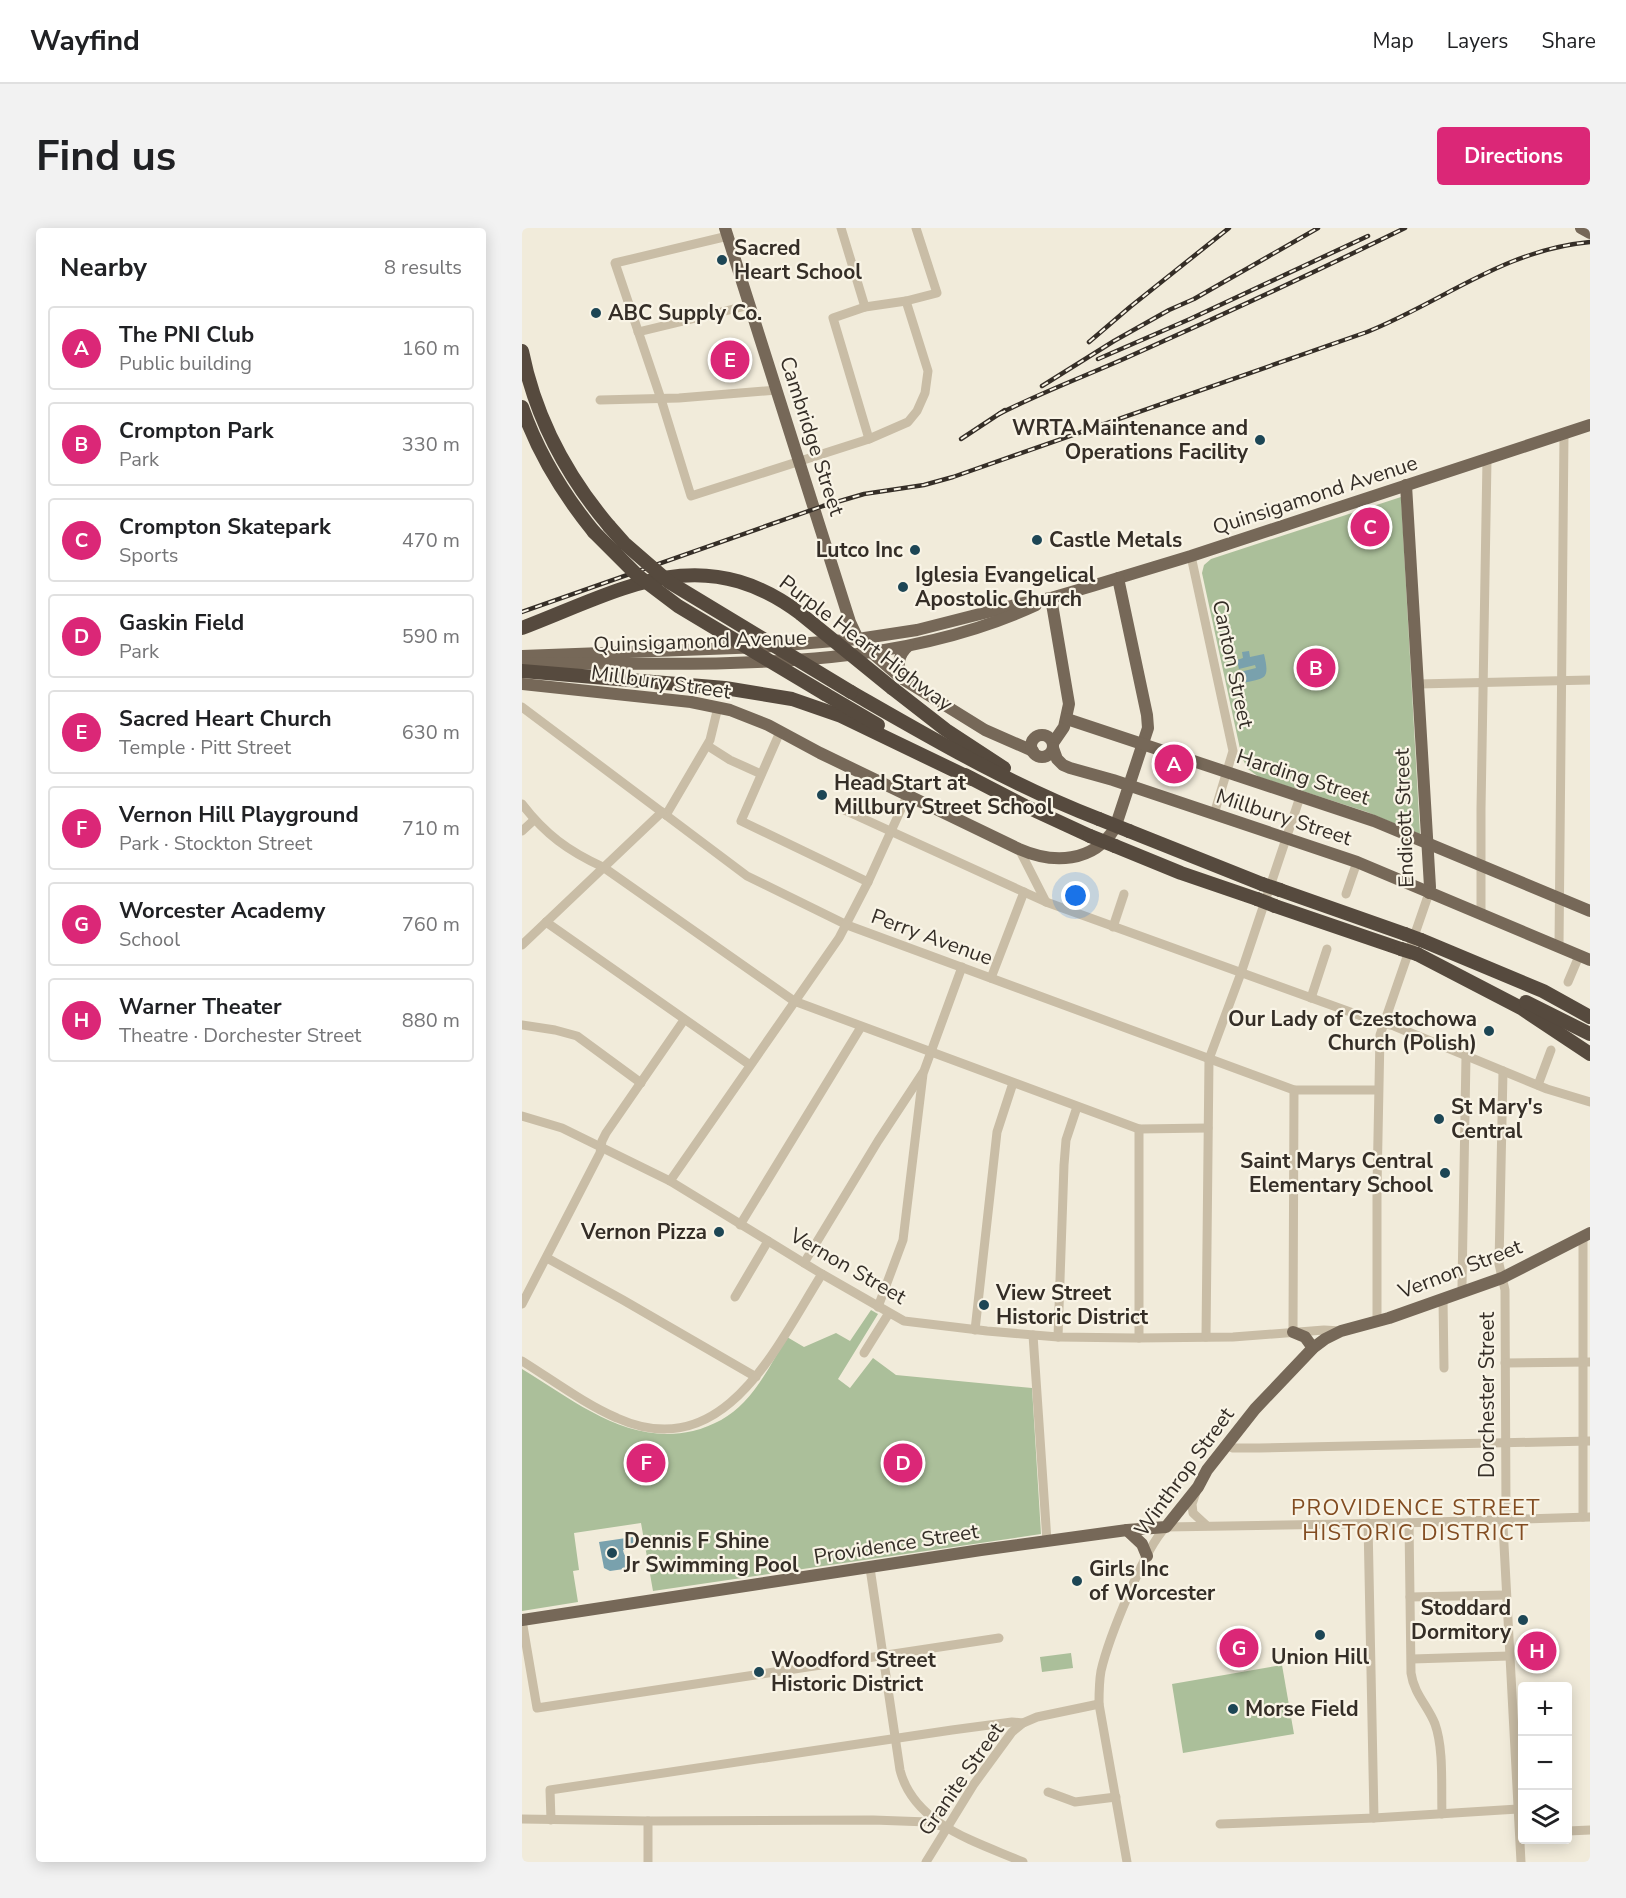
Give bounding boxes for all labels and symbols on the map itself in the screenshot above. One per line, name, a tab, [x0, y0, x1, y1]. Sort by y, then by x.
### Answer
place label: Sacred Heart School	[734, 234, 862, 286]
marker: Sacred Heart School	[715, 253, 729, 267]
place label: ABC Supply Co.	[608, 299, 762, 327]
marker: ABC Supply Co.	[589, 306, 603, 320]
pin: E	[710, 338, 750, 382]
street label: Cambridge Street	[773, 353, 851, 520]
place label: WRTA Maintenance and Operations Facility	[1012, 414, 1249, 466]
marker: WRTA Maintenance and Operations Facility	[1253, 433, 1267, 447]
street label: Quinsigamond Avenue	[1209, 449, 1421, 541]
pin: C	[1350, 504, 1390, 550]
place label: Castle Metals	[1049, 526, 1182, 554]
marker: Castle Metals	[1030, 533, 1044, 547]
place label: Lutco Inc	[816, 536, 903, 564]
marker: Lutco Inc	[908, 543, 922, 557]
place label: Iglesia Evangelical Apostolic Church	[915, 561, 1096, 613]
street label: Purple Heart Highway	[773, 568, 959, 718]
marker: Iglesia Evangelical Apostolic Church	[896, 580, 910, 594]
street label: Canton Street	[1206, 597, 1260, 731]
street label: Quinsigamond Avenue	[593, 623, 807, 659]
pin: B	[1296, 646, 1336, 690]
street label: Millbury Street	[589, 658, 733, 706]
pin: A	[1154, 742, 1194, 786]
street label: Harding Street	[1233, 742, 1374, 812]
street label: Endicott Street	[1388, 747, 1420, 888]
place label: Head Start at Millbury Street School	[834, 769, 1054, 821]
street label: Millbury Street	[1213, 782, 1356, 852]
marker: Head Start at Millbury Street School	[815, 788, 829, 802]
your location	[1061, 881, 1090, 910]
street label: Perry Avenue	[867, 902, 997, 972]
place label: Our Lady of Czestochowa Church (Polish)	[1228, 1005, 1477, 1057]
marker: Our Lady of Czestochowa Church (Polish)	[1482, 1024, 1496, 1038]
place label: St Mary's Central	[1451, 1093, 1543, 1145]
marker: St Mary's Central	[1432, 1112, 1446, 1126]
place label: Saint Marys Central Elementary School	[1240, 1147, 1433, 1199]
marker: Saint Marys Central Elementary School	[1438, 1166, 1452, 1180]
place label: Vernon Pizza	[580, 1218, 707, 1246]
street label: Vernon Street	[784, 1221, 912, 1311]
marker: Vernon Pizza	[712, 1225, 726, 1239]
street label: Vernon Street	[1393, 1232, 1526, 1306]
place label: View Street Historic District	[995, 1279, 1149, 1331]
marker: View Street Historic District	[977, 1298, 991, 1312]
street label: Dorchester Street	[1473, 1311, 1501, 1478]
street label: Winthrop Street	[1128, 1401, 1241, 1542]
pin: F	[626, 1440, 666, 1486]
pin: D	[884, 1440, 922, 1486]
district label: PROVIDENCE STREET HISTORIC DISTRICT	[1291, 1493, 1541, 1548]
street label: Providence Street	[812, 1517, 981, 1571]
place label: Dennis F Shine Jr Swimming Pool	[623, 1527, 799, 1579]
marker: Dennis F Shine Jr Swimming Pool	[605, 1546, 619, 1560]
place label: Girls Inc of Worcester	[1089, 1555, 1216, 1607]
marker: Girls Inc of Worcester	[1070, 1574, 1084, 1588]
place label: Stoddard Dormitory	[1411, 1594, 1512, 1646]
marker: Stoddard Dormitory	[1516, 1613, 1530, 1627]
pin: G	[1220, 1626, 1258, 1670]
marker: Union Hill	[1313, 1628, 1327, 1642]
pin: H	[1518, 1628, 1556, 1674]
place label: Union Hill	[1271, 1643, 1369, 1671]
place label: Woodford Street Historic District	[771, 1646, 937, 1698]
marker: Woodford Street Historic District	[752, 1665, 766, 1679]
place label: Morse Field	[1245, 1695, 1358, 1723]
marker: Morse Field	[1226, 1702, 1240, 1716]
street label: Granite Street	[912, 1716, 1011, 1841]

